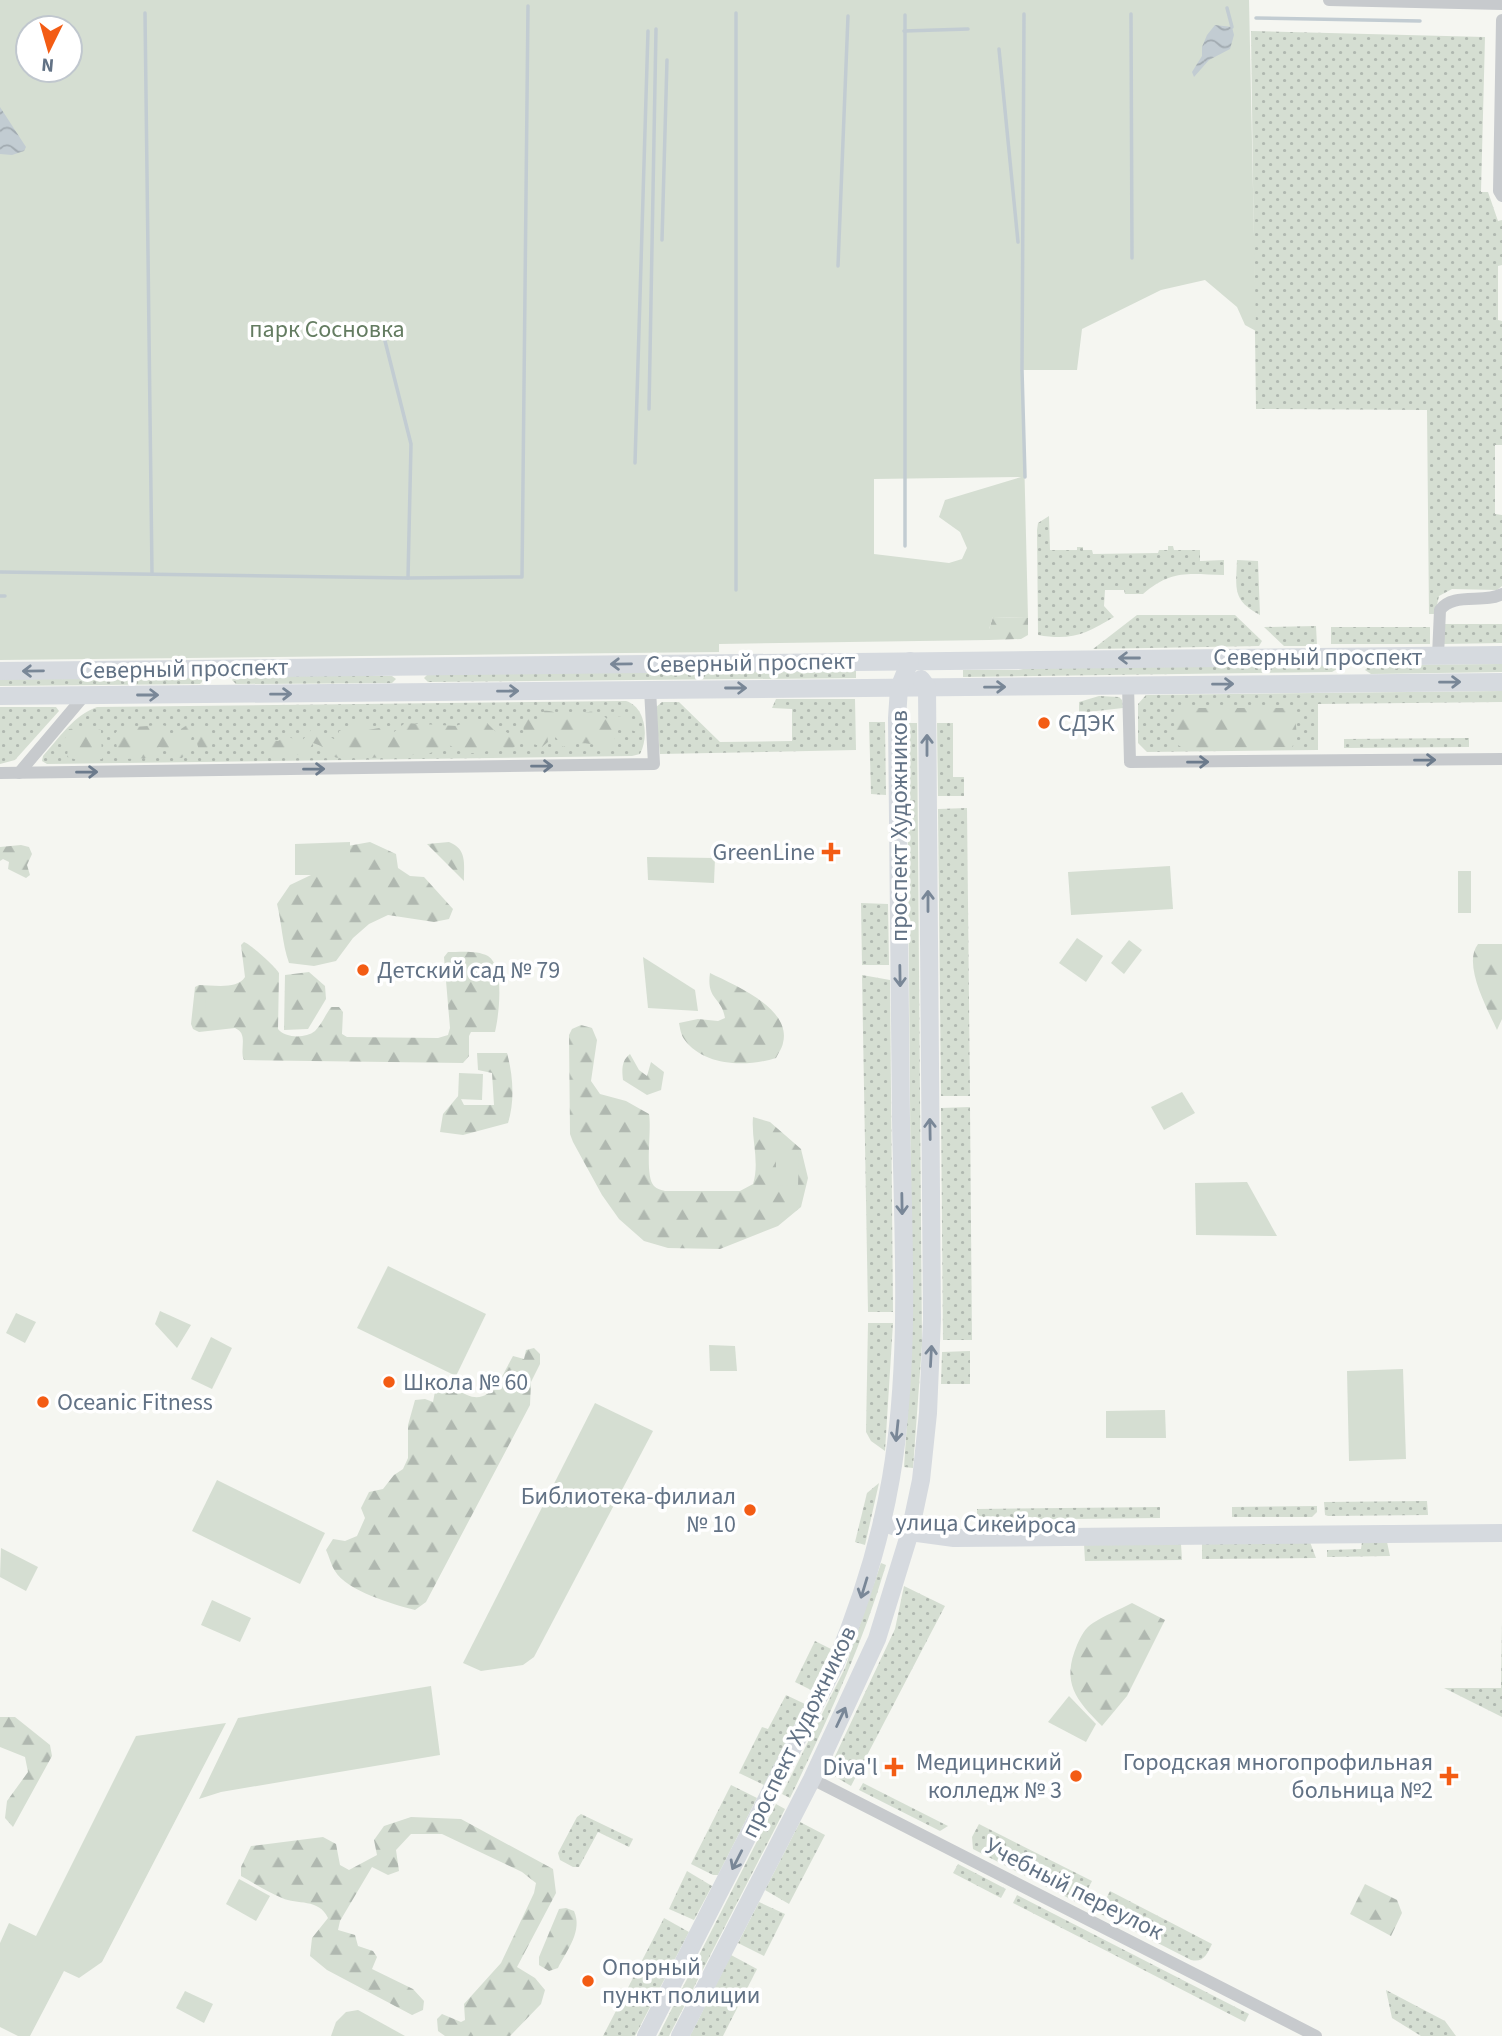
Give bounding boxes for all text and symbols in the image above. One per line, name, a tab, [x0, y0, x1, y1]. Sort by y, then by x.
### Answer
north arrow	[14, 14, 84, 84]
text: N	[40, 50, 55, 78]
park label: парк Сосновка	[249, 312, 405, 347]
street label: Северный проспект	[1213, 640, 1423, 675]
street label: Северный проспект	[646, 644, 856, 682]
street label: Северный проспект	[79, 650, 289, 688]
one-way arrow	[1117, 651, 1140, 665]
one-way arrow	[610, 658, 633, 671]
one-way arrow	[21, 664, 44, 678]
one-way arrow	[1438, 675, 1461, 689]
one-way arrow	[1211, 678, 1234, 691]
one-way arrow	[983, 680, 1006, 694]
one-way arrow	[724, 682, 747, 695]
one-way arrow	[496, 684, 519, 697]
one-way arrow	[269, 687, 292, 700]
one-way arrow	[137, 688, 160, 702]
place label: СДЭК	[1058, 706, 1115, 741]
street label: проспект Художников	[882, 710, 917, 942]
marker: СДЭК	[1036, 715, 1052, 731]
one-way arrow	[920, 734, 934, 757]
one-way arrow	[1414, 753, 1437, 766]
one-way arrow	[1186, 755, 1209, 769]
one-way arrow	[530, 759, 553, 773]
one-way arrow	[303, 762, 326, 776]
one-way arrow	[75, 765, 98, 779]
place label: GreenLine	[713, 835, 815, 870]
marker: GreenLine	[821, 842, 841, 862]
one-way arrow	[921, 890, 935, 913]
place label: Детский сад № 79	[377, 953, 560, 988]
marker: Детский сад № 79	[355, 962, 371, 978]
one-way arrow	[893, 964, 907, 987]
one-way arrow	[923, 1118, 937, 1141]
one-way arrow	[896, 1192, 909, 1215]
one-way arrow	[925, 1346, 938, 1368]
place label: Школа № 60	[403, 1365, 528, 1400]
marker: Школа № 60	[381, 1374, 397, 1390]
place label: Oceanic Fitness	[57, 1385, 213, 1420]
marker: Oceanic Fitness	[35, 1394, 51, 1410]
one-way arrow	[890, 1419, 903, 1442]
place label: Библиотека-филиал № 10	[521, 1479, 736, 1542]
marker: Библиотека-филиал № 10	[742, 1502, 758, 1518]
street label: улица Сикейроса	[895, 1505, 1077, 1543]
one-way arrow	[856, 1576, 869, 1598]
street label: проспект Художников	[732, 1620, 866, 1844]
one-way arrow	[835, 1706, 848, 1728]
place label: Медицинский колледж № 3	[916, 1745, 1062, 1808]
place label: Городская многопрофильная больница №2	[1123, 1745, 1433, 1808]
place label: Diva'l	[822, 1750, 878, 1785]
marker: Diva'l	[884, 1757, 904, 1777]
marker: Городская многопрофильная больница №2	[1439, 1766, 1459, 1786]
marker: Медицинский колледж № 3	[1068, 1768, 1084, 1784]
street label: Учебный переулок	[979, 1829, 1170, 1949]
one-way arrow	[729, 1849, 743, 1870]
place label: Опорный пункт полиции	[602, 1950, 760, 2013]
marker: Опорный пункт полиции	[580, 1973, 596, 1989]

